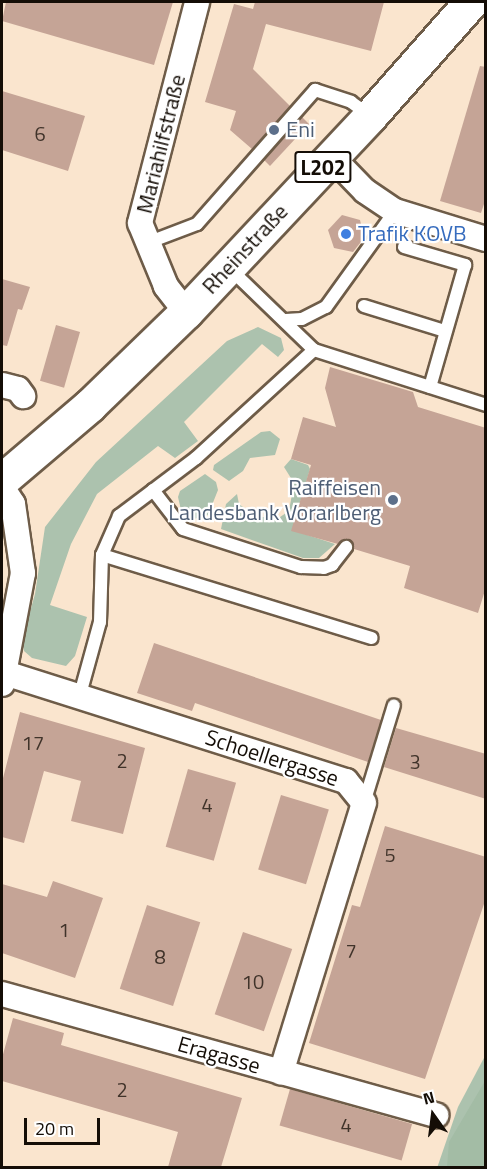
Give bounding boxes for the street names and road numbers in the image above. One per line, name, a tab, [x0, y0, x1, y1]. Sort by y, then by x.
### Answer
street label: Mariahilfstraße	[131, 72, 191, 216]
road number: L202	[293, 149, 353, 185]
street label: Rheinstraße	[197, 199, 293, 299]
street label: Schoellergasse	[202, 724, 342, 792]
street label: Eragasse	[175, 1031, 263, 1079]

